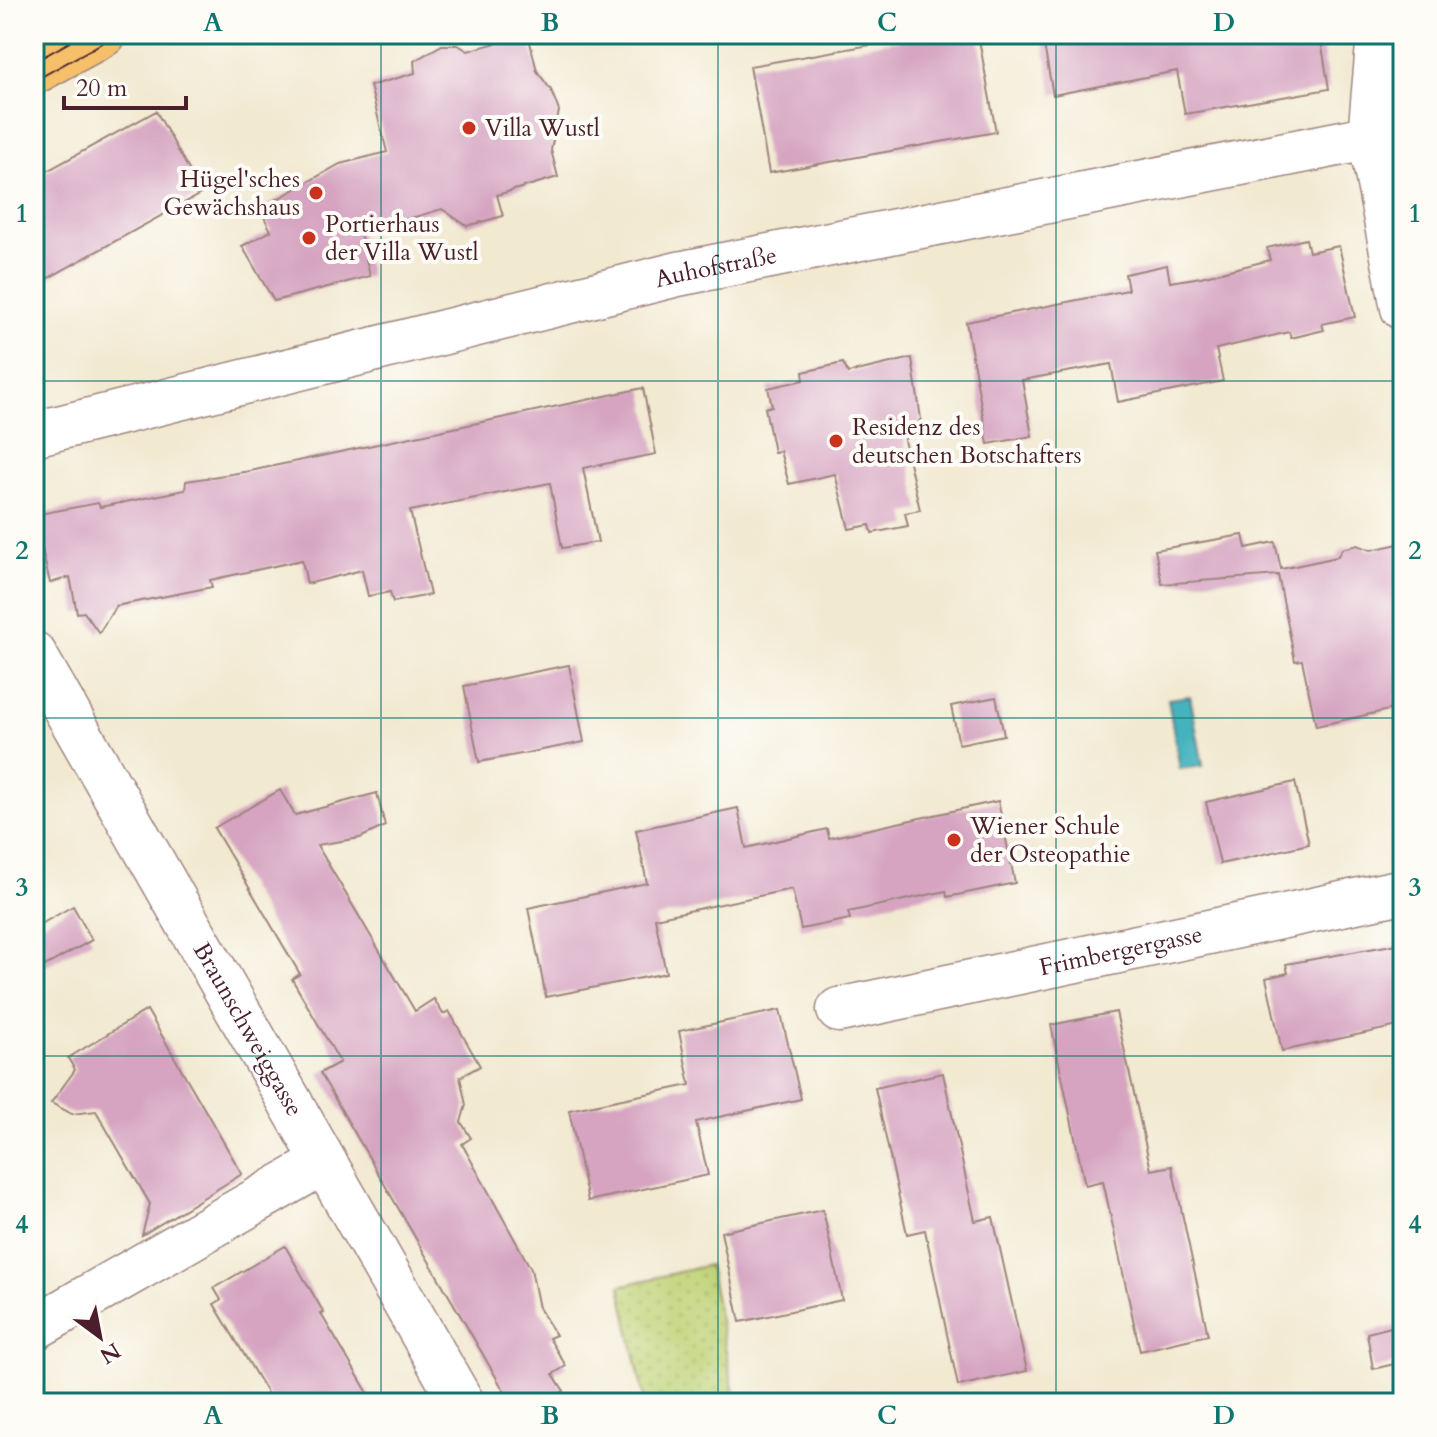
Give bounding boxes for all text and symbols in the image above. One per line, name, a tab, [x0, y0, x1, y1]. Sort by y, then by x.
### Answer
text: A	[203, 5, 223, 40]
text: B	[541, 5, 559, 40]
text: C	[877, 5, 897, 40]
text: D	[1213, 5, 1235, 40]
scale bar	[64, 60, 186, 110]
text: 20 m	[76, 72, 128, 105]
place label: Villa Wustl	[485, 112, 600, 145]
marker: Villa Wustl	[460, 119, 478, 137]
place label: Hügel'sches Gewächshaus	[163, 163, 300, 224]
marker: Hügel'sches Gewächshaus	[307, 184, 325, 202]
text: 1	[15, 196, 29, 231]
text: 1	[1408, 196, 1422, 231]
place label: Portierhaus der Villa Wustl	[325, 208, 479, 269]
marker: Portierhaus der Villa Wustl	[300, 229, 318, 247]
street label: Auhofstraße	[651, 238, 780, 296]
place label: Residenz des deutschen Botschafters	[852, 411, 1082, 472]
marker: Residenz des deutschen Botschafters	[827, 432, 845, 450]
text: 2	[15, 533, 29, 568]
text: 2	[1408, 533, 1422, 568]
place label: Wiener Schule der Osteopathie	[969, 810, 1131, 871]
marker: Wiener Schule der Osteopathie	[945, 831, 963, 849]
text: 3	[15, 870, 29, 905]
text: 3	[1408, 870, 1422, 905]
street label: Frimbergergasse	[1036, 917, 1205, 984]
street label: Braunschweiggasse	[185, 936, 311, 1122]
text: 4	[15, 1207, 29, 1242]
text: 4	[1408, 1207, 1422, 1242]
north arrow	[60, 1297, 140, 1377]
text: N	[94, 1335, 126, 1371]
text: A	[203, 1398, 223, 1433]
text: B	[541, 1398, 559, 1433]
text: C	[877, 1398, 897, 1433]
text: D	[1213, 1398, 1235, 1433]

